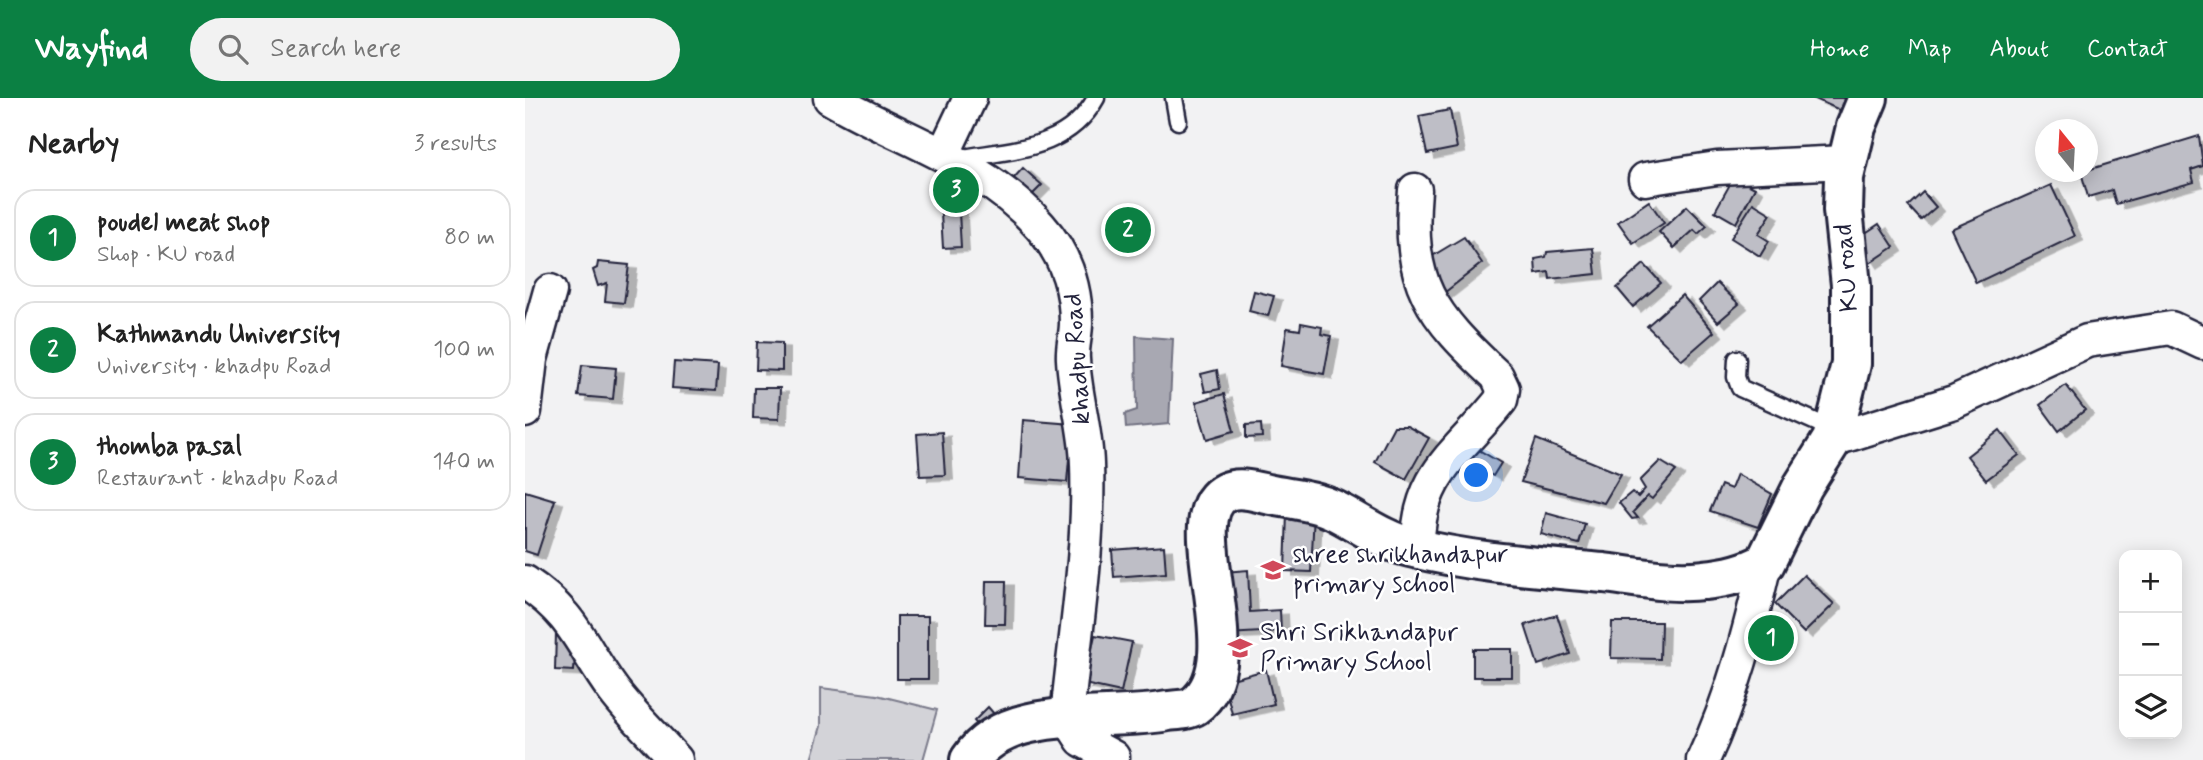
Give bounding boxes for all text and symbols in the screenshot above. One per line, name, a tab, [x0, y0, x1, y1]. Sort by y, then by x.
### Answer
search box	[190, 18, 680, 81]
text: Wayfind	[35, 27, 148, 71]
icon: search	[214, 30, 252, 68]
text: Search here	[270, 32, 401, 66]
text: Home	[1810, 34, 1870, 65]
text: Map	[1908, 34, 1952, 65]
text: About	[1990, 34, 2049, 65]
text: Contact	[2087, 34, 2168, 65]
north arrow	[2035, 119, 2098, 182]
text: Nearby	[28, 124, 119, 163]
text: 3 results	[414, 129, 497, 159]
pin: 3	[933, 164, 979, 216]
pin: 2	[1105, 204, 1151, 256]
text: poudel meat shop	[97, 206, 270, 240]
text: 1	[48, 223, 58, 253]
text: 80 m	[444, 223, 495, 253]
street label: KU road	[1827, 223, 1867, 313]
text: Shop · KU road	[97, 240, 235, 270]
street label: khadpu Road	[1056, 292, 1100, 426]
text: Kathmandu University	[97, 318, 340, 352]
text: 2	[47, 335, 59, 365]
text: 100 m	[433, 335, 495, 365]
text: University · khadpu Road	[97, 352, 331, 382]
text: thomba pasal	[97, 430, 242, 464]
text: 3	[48, 447, 58, 477]
text: 140 m	[432, 447, 495, 477]
your location	[1459, 458, 1493, 492]
text: Restaurant · khadpu Road	[97, 464, 338, 494]
place label: shree shrikhandapur primary school	[1293, 538, 1509, 602]
map controls	[2119, 550, 2182, 739]
button: +	[2119, 550, 2182, 613]
school or university icon: shree shrikhandapur primary school	[1259, 556, 1287, 584]
pin: 1	[1748, 612, 1794, 664]
button: −	[2119, 613, 2182, 676]
place label: Shri Srikhandapur Primary School	[1260, 616, 1458, 680]
school or university icon: Shri Srikhandapur Primary School	[1226, 634, 1254, 662]
button: layers	[2119, 676, 2182, 739]

